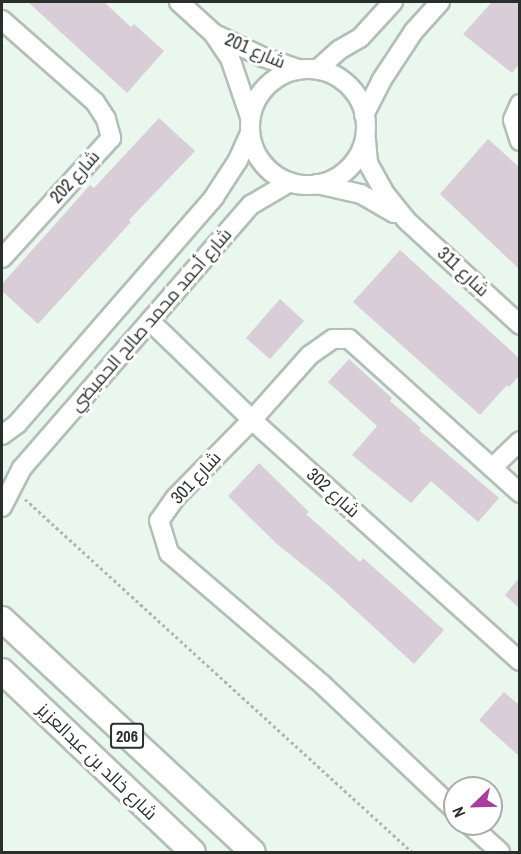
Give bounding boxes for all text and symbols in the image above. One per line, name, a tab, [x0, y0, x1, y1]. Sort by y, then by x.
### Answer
street label: شارع 201	[222, 29, 288, 73]
street label: شارع 202	[46, 146, 104, 208]
street label: شارع أحمد محمد صالح الحميضي	[66, 224, 236, 416]
street label: شارع 311	[433, 243, 493, 301]
street label: شارع 301	[166, 447, 226, 509]
street label: شارع 302	[302, 464, 364, 522]
street label: شارع خالد بن عبدالعزيز	[33, 699, 161, 825]
road number: 206	[109, 723, 145, 749]
north arrow	[443, 776, 503, 836]
text: N	[446, 804, 470, 821]

